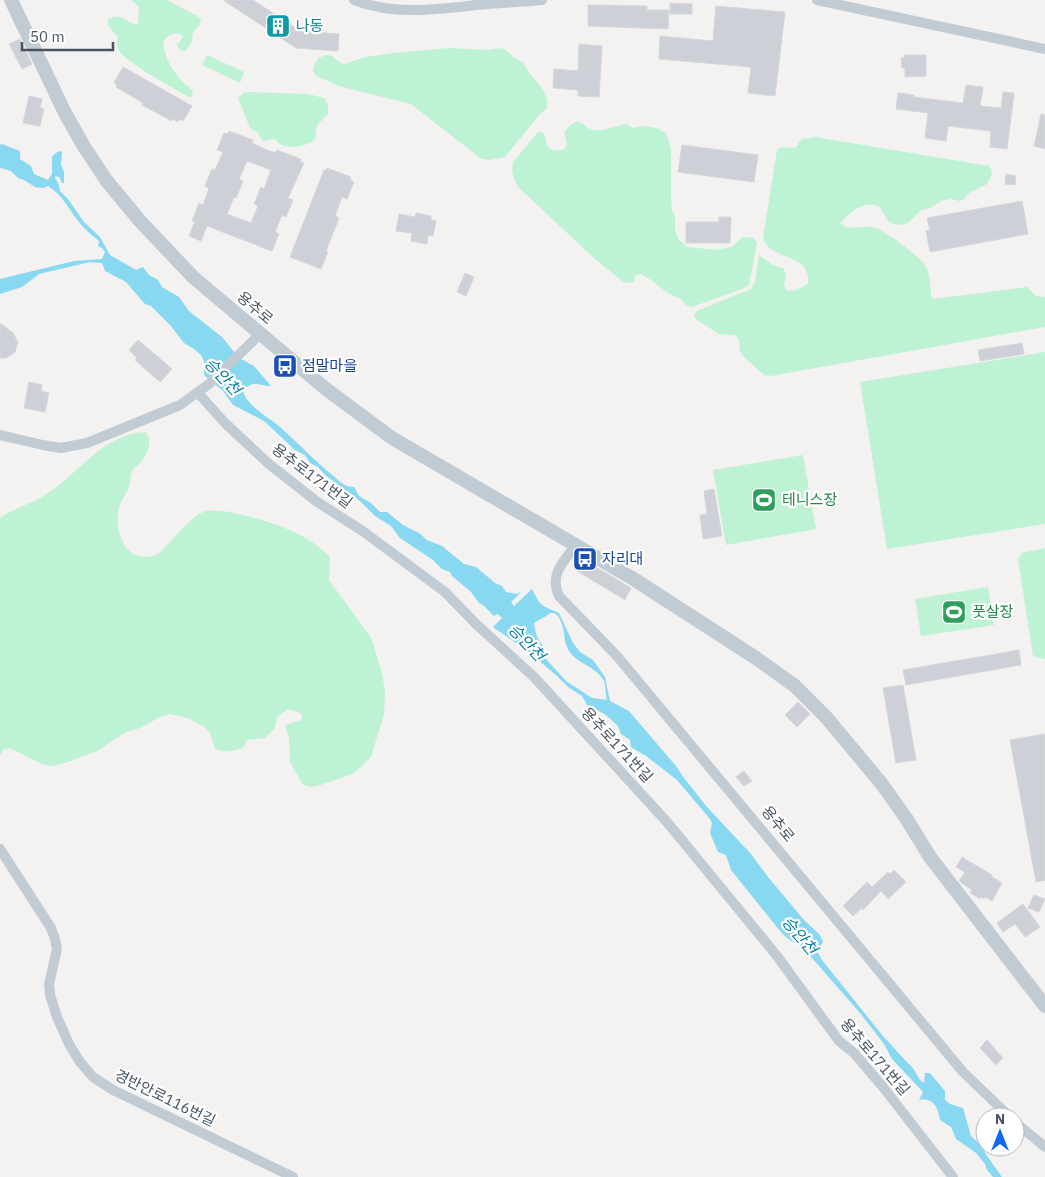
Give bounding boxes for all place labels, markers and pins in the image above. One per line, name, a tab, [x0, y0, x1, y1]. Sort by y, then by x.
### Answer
building icon: 나동	[265, 13, 291, 39]
place label: 나동	[296, 16, 324, 35]
bus stop icon: 점말마을	[272, 353, 298, 379]
place label: 점말마을	[302, 356, 357, 375]
sports icon: 테니스장	[751, 487, 777, 513]
place label: 테니스장	[782, 490, 837, 509]
bus stop icon: 자리대	[572, 546, 598, 572]
place label: 자리대	[602, 549, 643, 568]
sports icon: 풋살장	[941, 599, 967, 625]
place label: 풋살장	[972, 602, 1014, 621]

